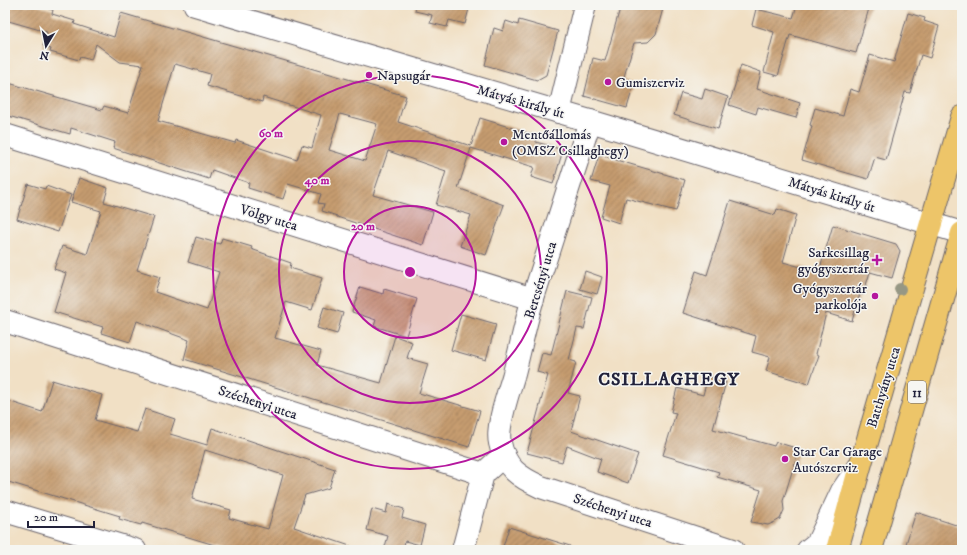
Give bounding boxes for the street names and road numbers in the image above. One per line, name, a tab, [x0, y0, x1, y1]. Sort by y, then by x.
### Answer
street label: Mátyás király út	[475, 81, 567, 123]
street label: Mátyás király út	[786, 173, 878, 217]
street label: Völgy utca	[237, 200, 300, 235]
street label: Bercsényi utca	[521, 239, 561, 321]
street label: Batthyány utca	[863, 345, 905, 430]
road number: 11	[908, 381, 926, 403]
street label: Széchenyi utca	[216, 382, 299, 424]
street label: Széchenyi utca	[571, 490, 654, 532]

